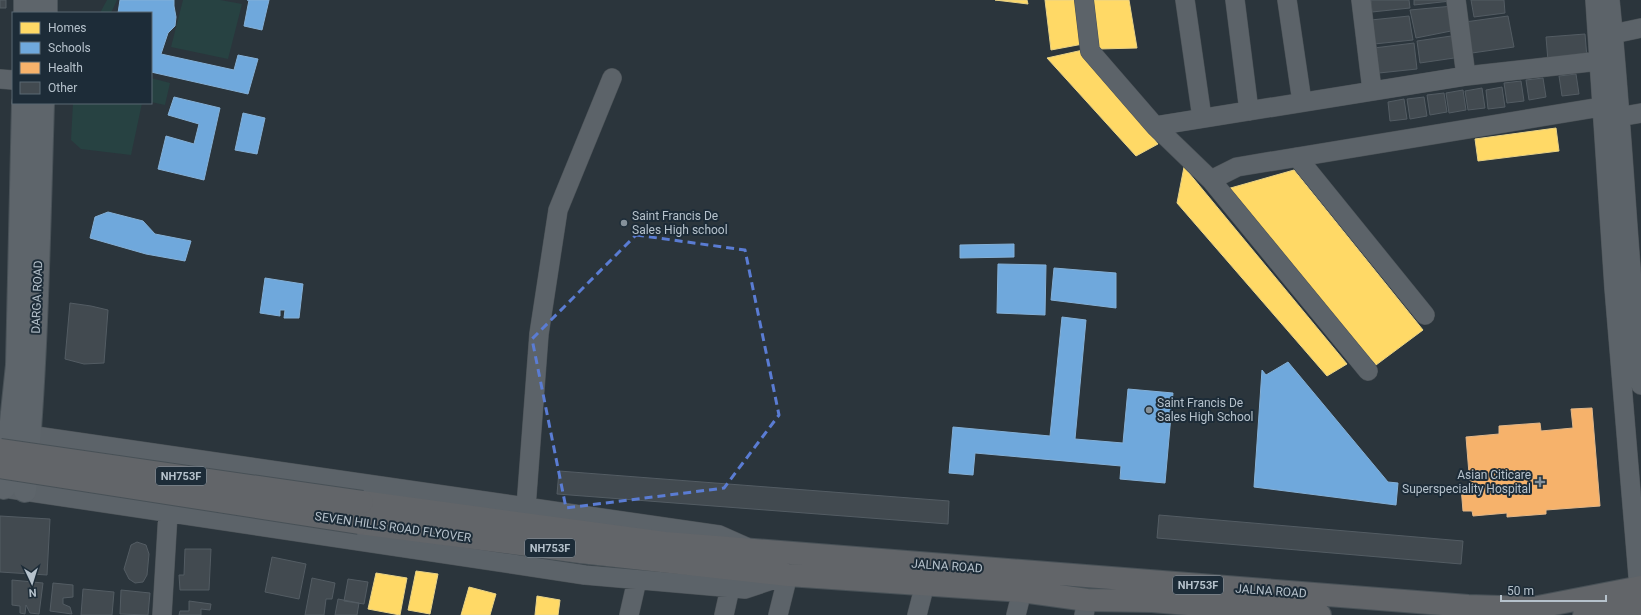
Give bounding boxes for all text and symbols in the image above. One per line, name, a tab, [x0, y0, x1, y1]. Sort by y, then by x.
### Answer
legend	[12, 12, 152, 104]
text: Homes	[48, 21, 86, 35]
text: Schools	[48, 41, 91, 55]
text: Health	[48, 61, 83, 75]
text: Other	[48, 81, 77, 95]
place label: Saint Francis De Sales High school	[632, 209, 728, 237]
marker: Saint Francis De Sales High school	[619, 218, 629, 228]
street label: DARGA ROAD	[29, 260, 45, 334]
place label: Saint Francis De Sales High School	[1157, 396, 1254, 424]
marker: Saint Francis De Sales High School	[1144, 405, 1154, 415]
road number: NH753F	[156, 467, 206, 485]
place label: Asian Citicare Superspeciality Hospital	[1402, 468, 1531, 496]
marker: Asian Citicare Superspeciality Hospital	[1534, 476, 1546, 488]
street label: SEVEN HILLS ROAD FLYOVER	[314, 509, 473, 545]
road number: NH753F	[525, 539, 575, 557]
street label: JALNA ROAD	[911, 557, 983, 575]
north arrow	[12, 563, 52, 603]
road number: NH753F	[1173, 576, 1223, 594]
scale bar	[1501, 577, 1606, 603]
street label: JALNA ROAD	[1235, 582, 1307, 600]
text: 50 m	[1507, 584, 1534, 598]
text: N	[28, 586, 37, 599]

